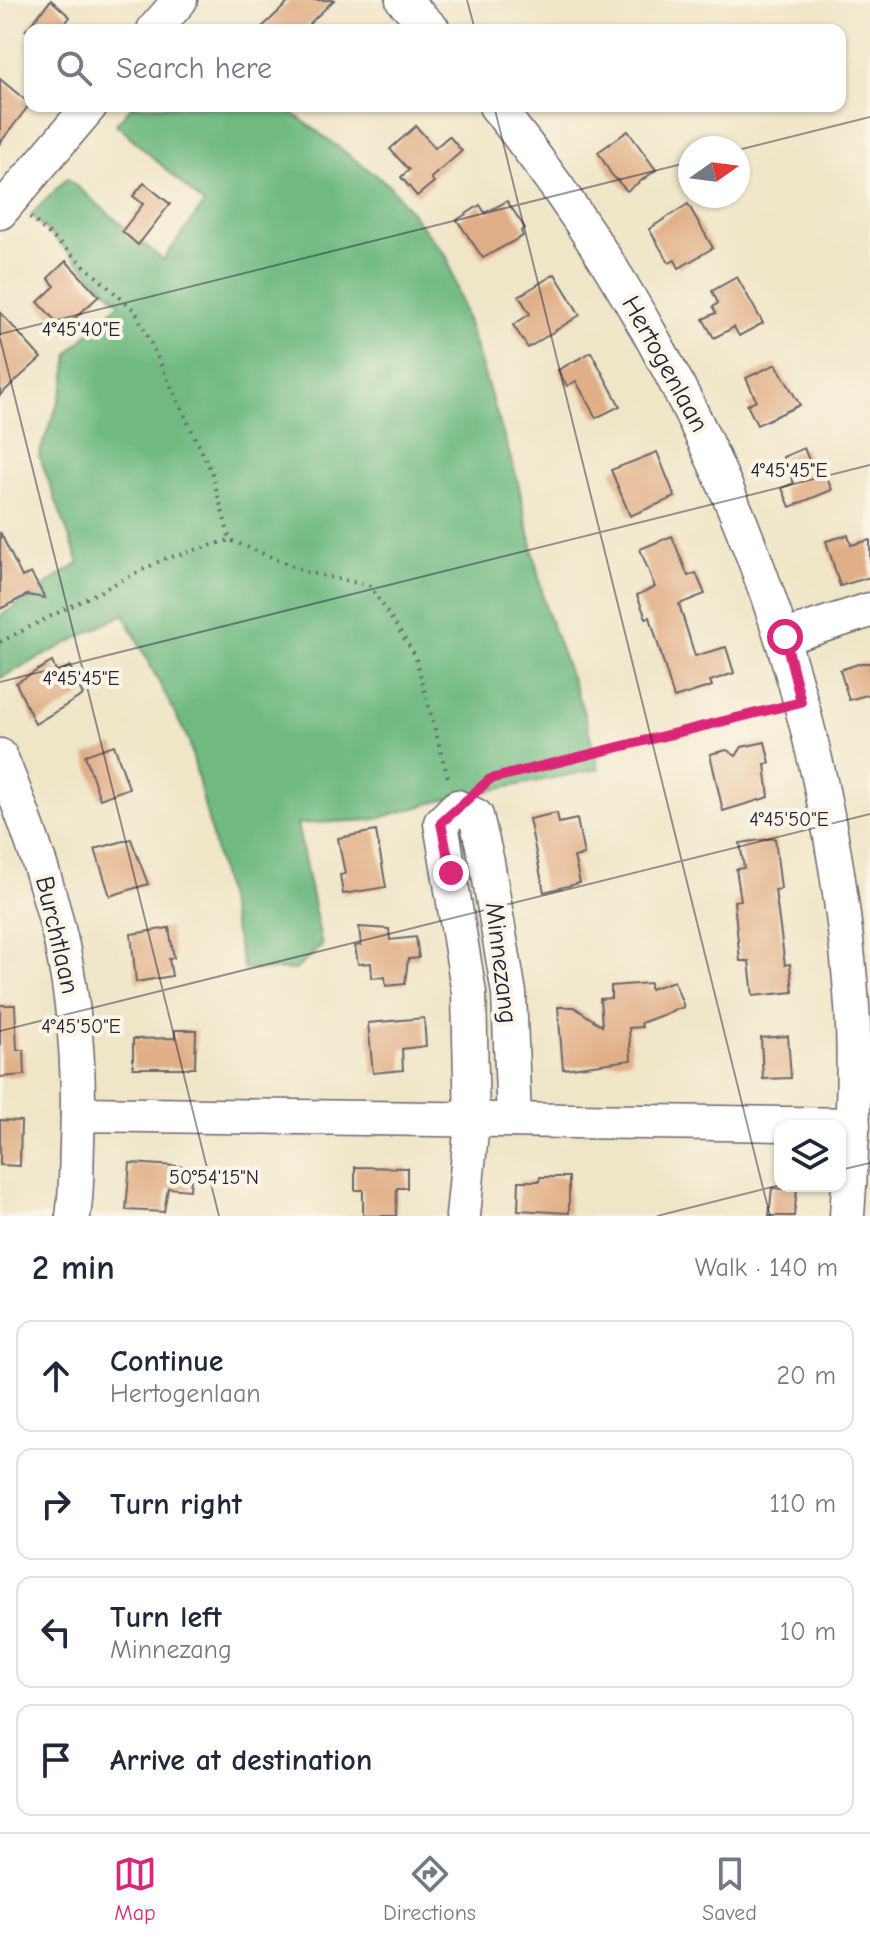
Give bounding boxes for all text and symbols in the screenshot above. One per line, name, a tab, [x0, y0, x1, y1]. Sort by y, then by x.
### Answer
search box	[24, 24, 846, 112]
icon: search	[52, 46, 96, 90]
text: Search here	[116, 51, 272, 86]
north arrow	[678, 136, 750, 208]
street label: Hertogenlaan	[615, 291, 715, 437]
text: 4°45'40"E	[42, 318, 120, 341]
text: 4°45'45"E	[750, 459, 828, 482]
route start	[767, 619, 803, 655]
text: 4°45'45"E	[42, 667, 120, 690]
text: 4°45'50"E	[749, 808, 829, 831]
route end	[433, 855, 469, 891]
street label: Burchtlaan	[29, 873, 85, 997]
street label: Minnezang	[479, 901, 523, 1025]
text: 4°45'50"E	[41, 1015, 121, 1038]
map controls	[774, 1120, 846, 1192]
button: layers	[774, 1120, 846, 1192]
text: 50°54'15"N	[169, 1166, 259, 1189]
text: 2 min	[32, 1248, 115, 1288]
text: Walk · 140 m	[695, 1253, 838, 1283]
text: Continue	[110, 1344, 224, 1379]
icon: ahead	[34, 1354, 78, 1398]
text: 20 m	[776, 1361, 836, 1391]
text: Hertogenlaan	[110, 1379, 261, 1409]
icon: right	[34, 1482, 78, 1526]
text: Turn right	[110, 1487, 242, 1522]
text: 110 m	[769, 1489, 836, 1519]
text: Turn left	[110, 1600, 222, 1635]
icon: left	[34, 1610, 78, 1654]
text: 10 m	[780, 1617, 836, 1647]
text: Minnezang	[110, 1635, 232, 1665]
icon: arrive	[34, 1738, 78, 1782]
text: Arrive at destination	[110, 1743, 372, 1778]
tab: Map	[113, 1852, 157, 1926]
tab: Directions	[383, 1852, 476, 1926]
tab: Saved	[702, 1852, 757, 1926]

